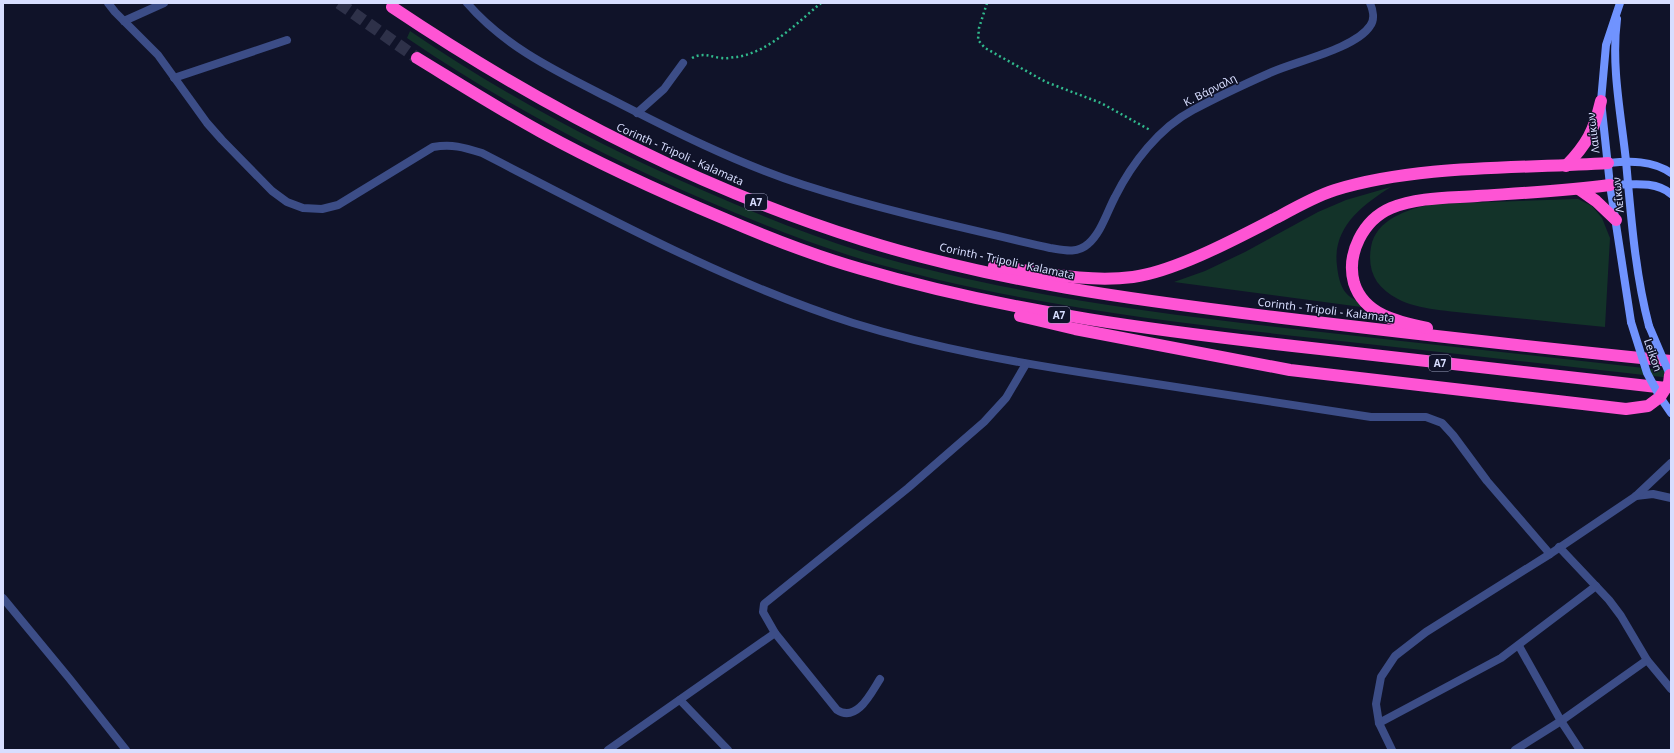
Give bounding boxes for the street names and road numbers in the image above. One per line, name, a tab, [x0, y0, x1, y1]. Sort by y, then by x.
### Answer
street label: Κ. Βάρναλη	[1181, 70, 1239, 109]
street label: Λαιίκων	[1583, 111, 1602, 154]
street label: Corinth - Tripoli - Kalamata	[614, 119, 746, 188]
street label: Λεΐκων	[1608, 176, 1627, 214]
road number: Α7	[745, 194, 767, 210]
street label: Corinth - Tripoli - Kalamata	[938, 239, 1076, 282]
street label: Corinth - Tripoli - Kalamata	[1257, 294, 1395, 325]
road number: Α7	[1048, 307, 1070, 323]
street label: Leikon	[1641, 336, 1666, 373]
road number: Α7	[1429, 355, 1451, 371]

